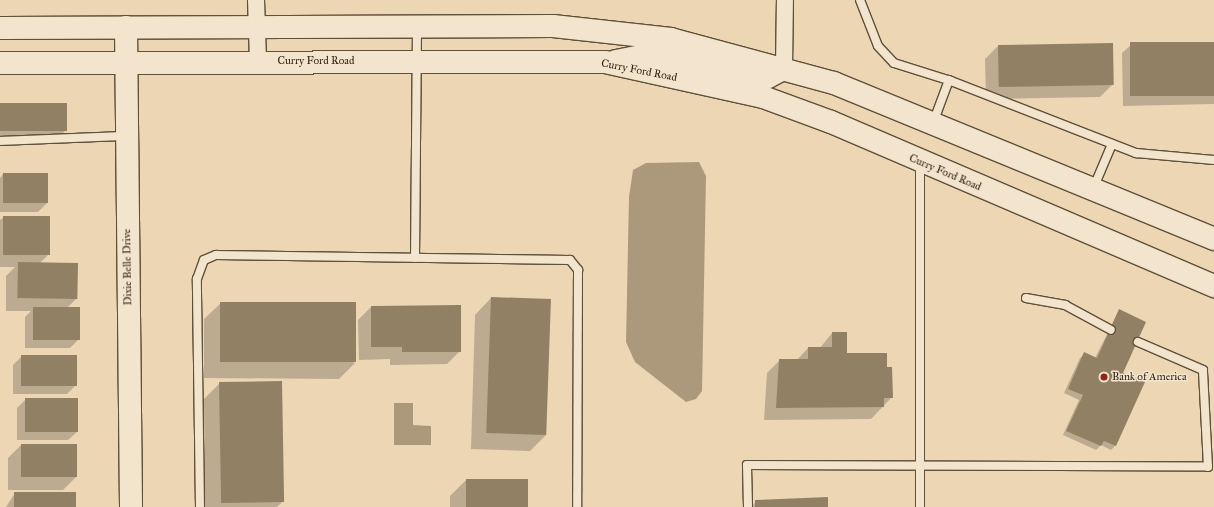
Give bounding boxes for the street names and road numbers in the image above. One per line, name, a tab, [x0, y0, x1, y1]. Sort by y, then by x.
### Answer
street label: Curry Ford Road	[277, 54, 355, 68]
street label: Curry Ford Road	[600, 57, 678, 85]
street label: Curry Ford Road	[907, 152, 983, 194]
street label: Dixie Belle Drive	[121, 229, 135, 305]

